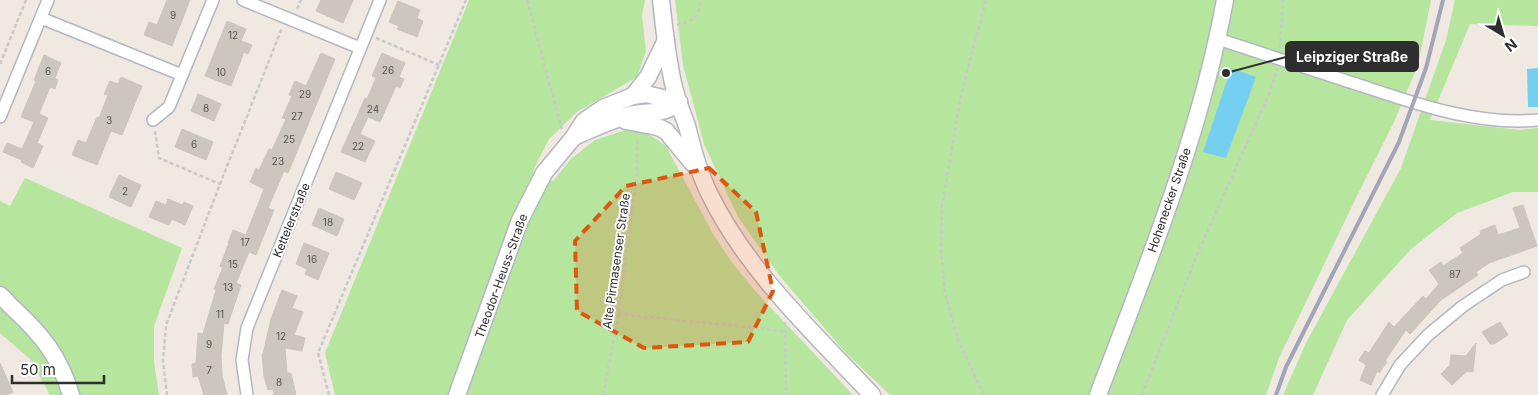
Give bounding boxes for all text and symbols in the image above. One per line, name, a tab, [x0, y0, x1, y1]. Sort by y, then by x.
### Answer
house number: 9	[170, 9, 176, 21]
north arrow	[1478, 10, 1528, 60]
house number: 12	[228, 29, 238, 41]
text: N	[1502, 36, 1521, 56]
callout: Leipziger Straße	[1286, 42, 1418, 71]
text: Leipziger Straße	[1296, 48, 1408, 65]
house number: 26	[382, 64, 394, 76]
house number: 6	[45, 65, 51, 77]
house number: 10	[216, 66, 226, 78]
house number: 29	[299, 88, 311, 100]
house number: 8	[203, 102, 209, 114]
house number: 24	[367, 103, 379, 115]
house number: 27	[291, 110, 303, 122]
house number: 3	[106, 114, 112, 126]
house number: 25	[283, 133, 295, 145]
house number: 6	[191, 138, 197, 150]
house number: 22	[352, 140, 364, 152]
street label: Hohenecker Straße	[1144, 146, 1194, 254]
house number: 23	[272, 155, 284, 167]
street label: Kettelerstraße	[269, 180, 313, 260]
house number: 2	[122, 185, 128, 197]
street label: Alte Pirmasenser Straße	[599, 192, 633, 330]
street label: Theodor-Heuss-Straße	[471, 212, 531, 340]
house number: 18	[323, 216, 333, 228]
house number: 17	[240, 236, 250, 248]
house number: 16	[307, 253, 317, 265]
house number: 15	[228, 258, 238, 270]
house number: 87	[1449, 268, 1461, 280]
house number: 13	[223, 281, 233, 293]
house number: 11	[216, 308, 224, 320]
house number: 12	[276, 330, 286, 342]
house number: 9	[206, 338, 212, 350]
scale bar	[12, 352, 105, 384]
text: 50 m	[20, 360, 56, 379]
house number: 7	[206, 364, 212, 376]
house number: 8	[276, 376, 282, 388]

